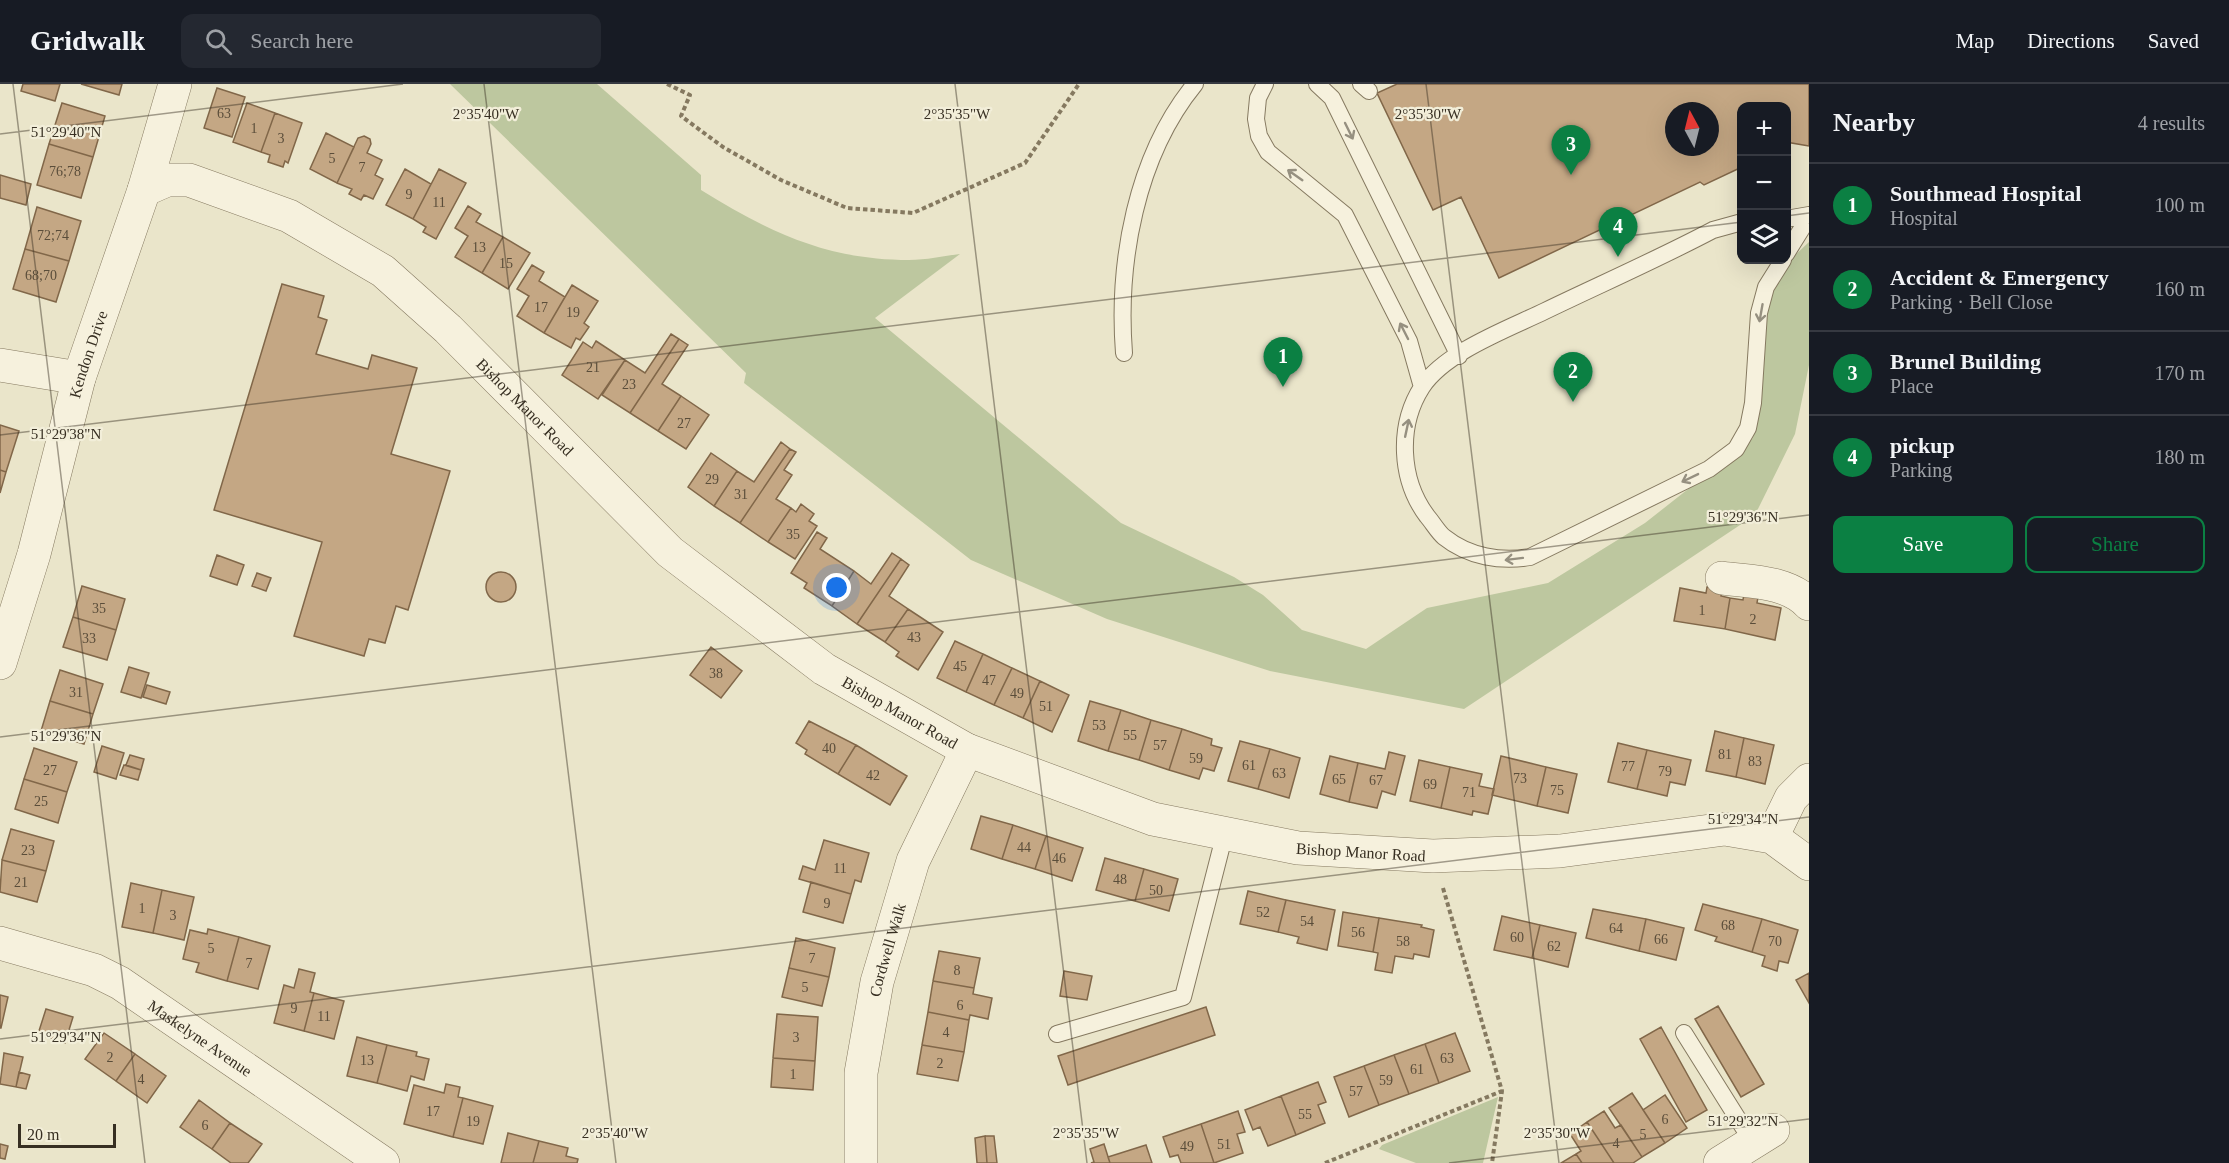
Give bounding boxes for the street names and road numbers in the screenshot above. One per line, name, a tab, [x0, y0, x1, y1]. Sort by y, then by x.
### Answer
street label: Kendon Drive	[66, 308, 110, 400]
street label: Bishop Manor Road	[474, 355, 577, 459]
street label: Bishop Manor Road	[840, 673, 961, 752]
street label: Bishop Manor Road	[1296, 839, 1426, 864]
street label: Cordwell Walk	[866, 901, 909, 998]
street label: Maskelyne Avenue	[145, 996, 255, 1079]

